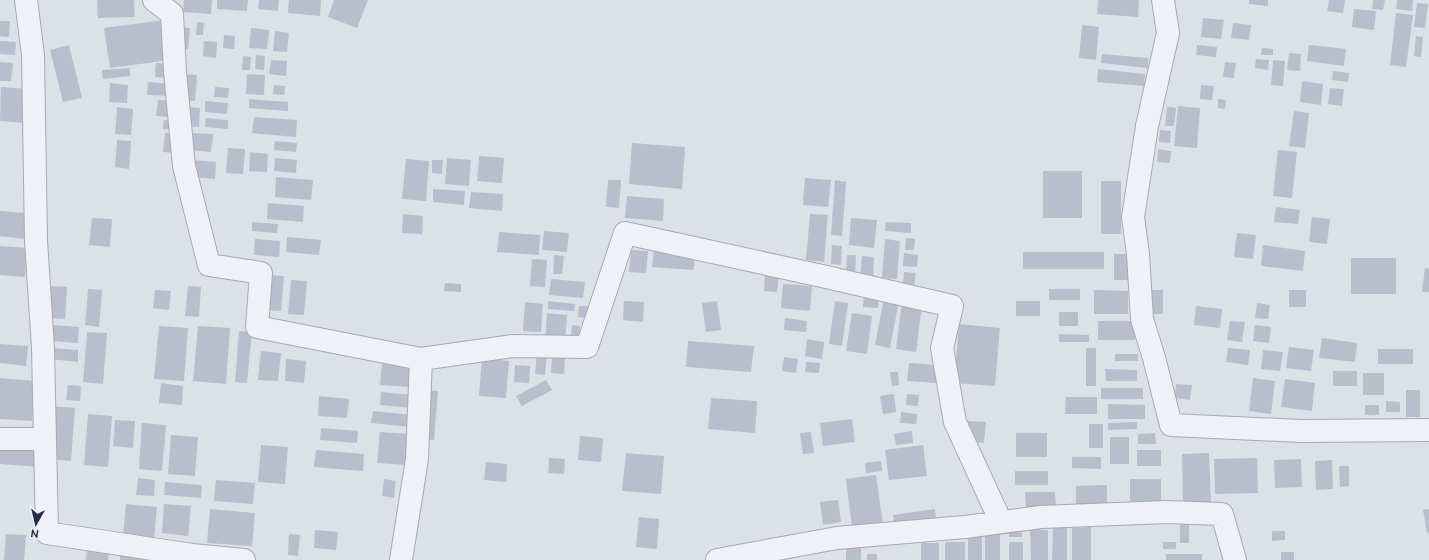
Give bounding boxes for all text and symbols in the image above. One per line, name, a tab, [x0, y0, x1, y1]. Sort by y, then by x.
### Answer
north arrow	[16, 504, 56, 544]
text: N	[30, 527, 40, 540]

